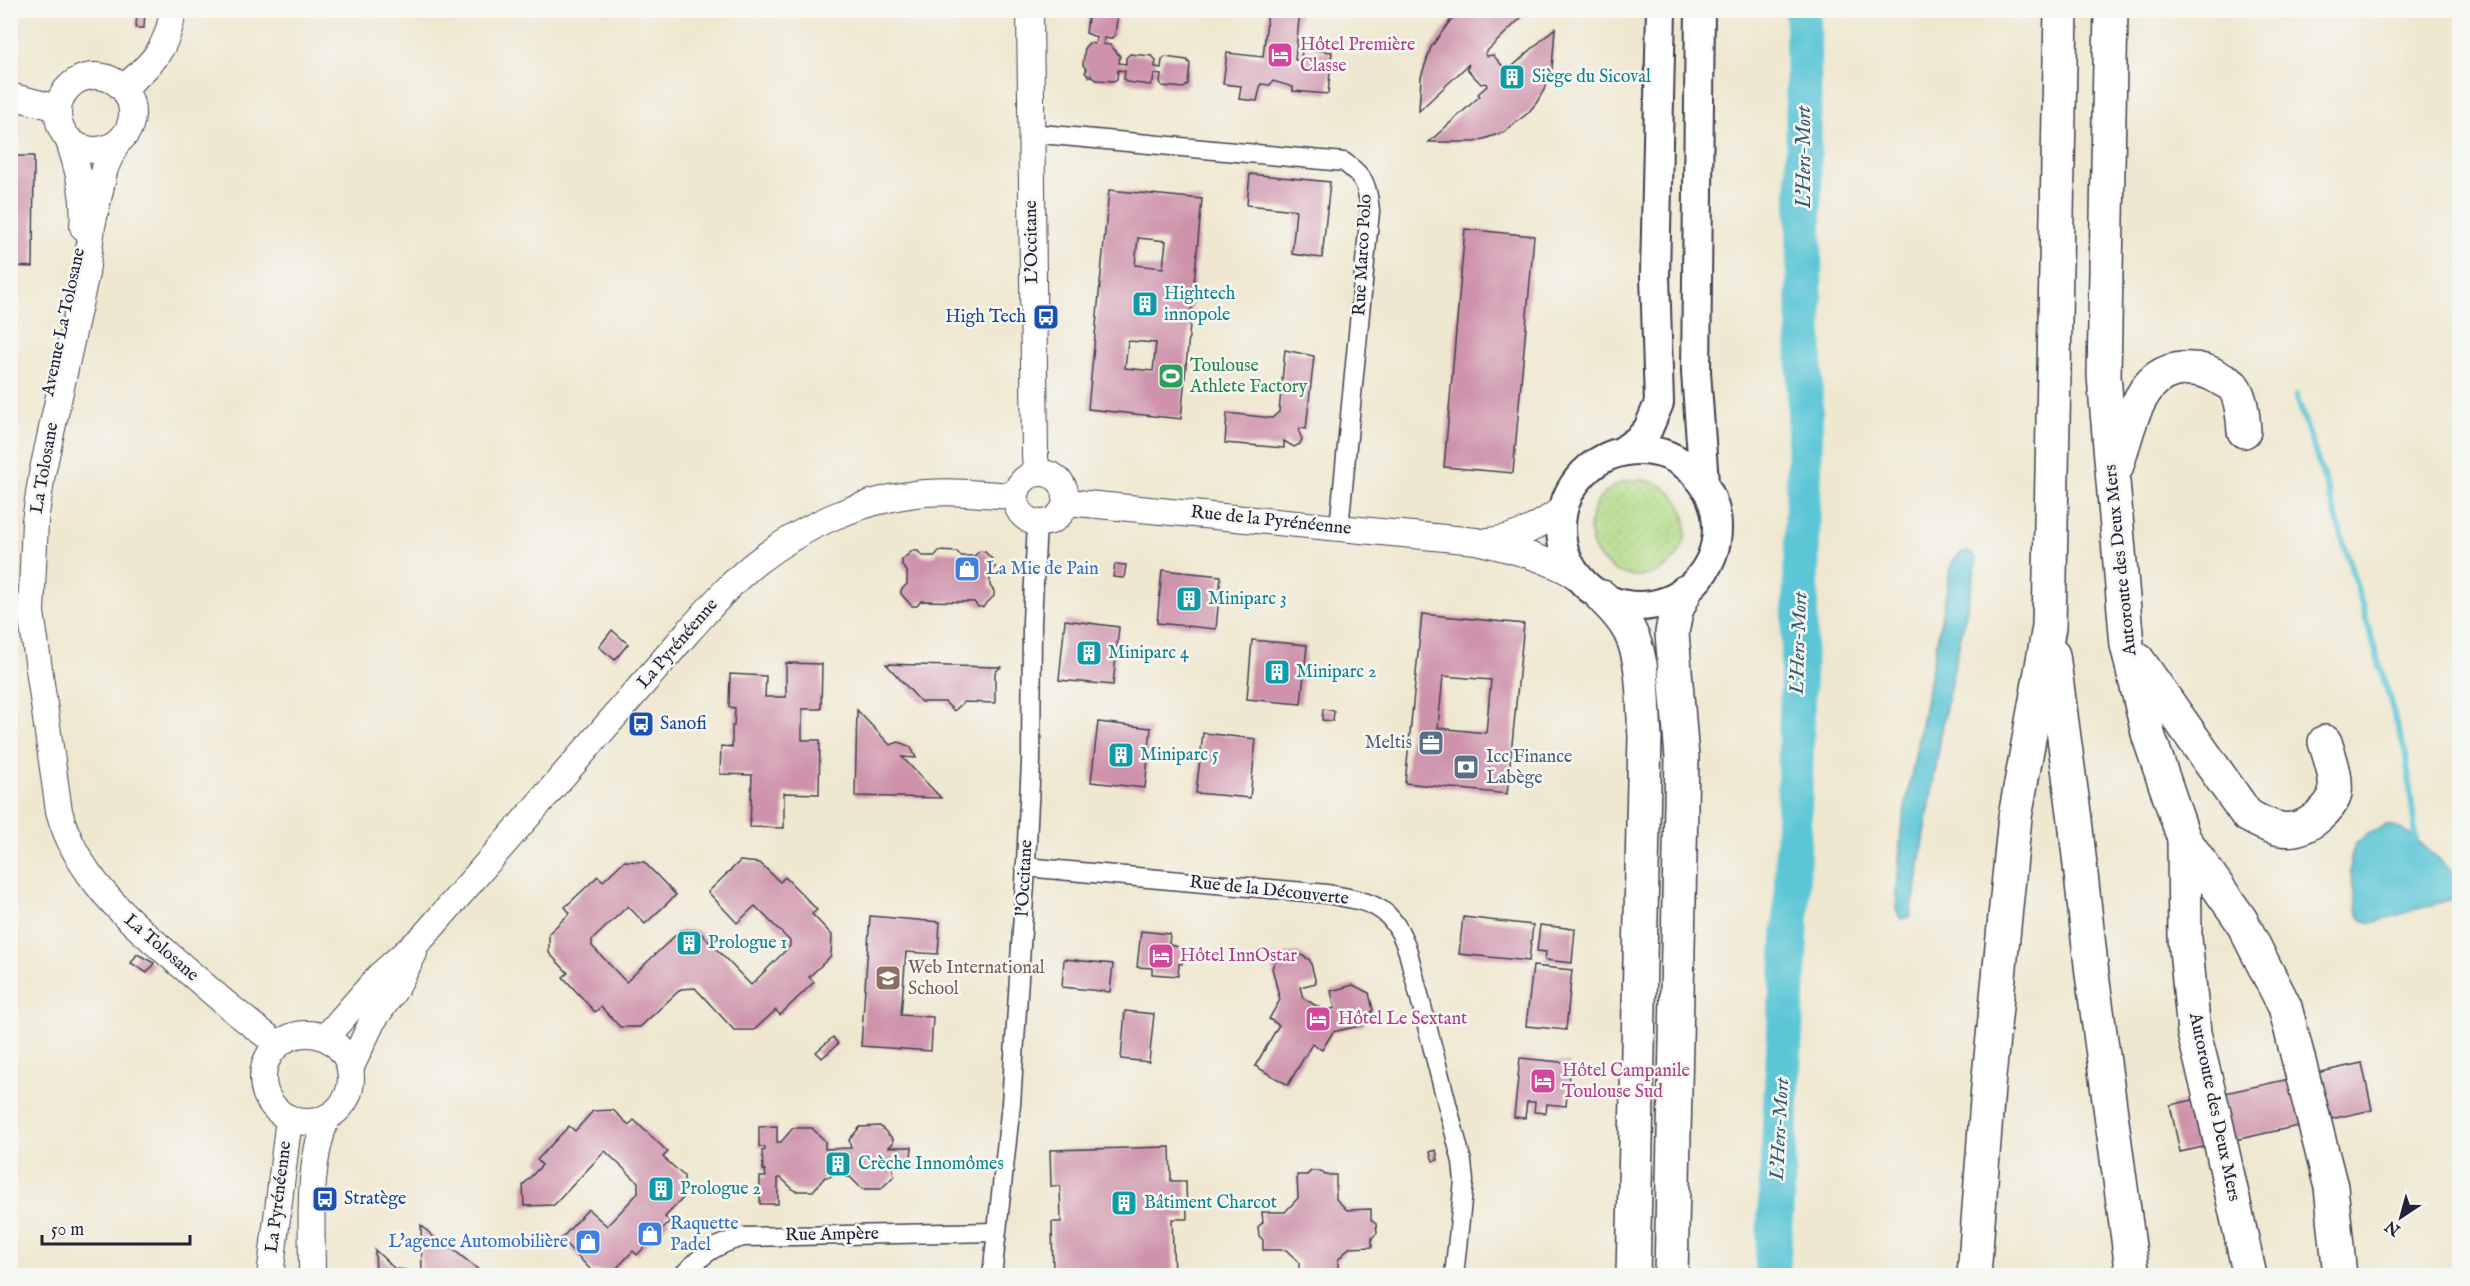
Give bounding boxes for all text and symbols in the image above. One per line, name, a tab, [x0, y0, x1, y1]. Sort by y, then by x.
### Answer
place label: Hôtel Première Classe	[1300, 34, 1415, 78]
hotel icon: Hôtel Première Classe	[1265, 40, 1295, 70]
building icon: Siège du Sicoval	[1497, 62, 1527, 92]
place label: Siège du Sicoval	[1532, 66, 1651, 89]
water label: L'Hers-Mort	[1792, 104, 1817, 209]
street label: Rue Marco Polo	[1348, 193, 1378, 317]
street label: L'Occitane	[1020, 200, 1044, 284]
street label: Avenue La Tolosane	[37, 246, 91, 399]
place label: Hightech innopole	[1164, 283, 1236, 327]
building icon: Hightech innopole	[1130, 289, 1160, 319]
bus stop icon: High Tech	[1031, 302, 1061, 332]
place label: High Tech	[945, 306, 1026, 329]
place label: Toulouse Athlete Factory	[1189, 355, 1307, 399]
sports icon: Toulouse Athlete Factory	[1156, 361, 1186, 391]
street label: La Tolosane	[26, 421, 64, 515]
street label: Autoroute des Deux Mers	[2100, 463, 2143, 658]
street label: Rue de la Pyrénéenne	[1189, 501, 1353, 541]
shop icon: La Mie de Pain	[952, 554, 982, 584]
place label: La Mie de Pain	[986, 558, 1099, 581]
building icon: Miniparc 3	[1174, 584, 1204, 614]
place label: Miniparc 3	[1208, 588, 1287, 611]
water label: L'Hers-Mort	[1785, 590, 1813, 696]
street label: La Pyrénéenne	[632, 594, 724, 694]
building icon: Miniparc 4	[1074, 638, 1104, 668]
place label: Miniparc 4	[1108, 642, 1189, 665]
building icon: Miniparc 2	[1262, 657, 1292, 687]
place label: Miniparc 2	[1296, 661, 1376, 684]
bus stop icon: Sanofi	[626, 709, 656, 739]
place label: Sanofi	[660, 713, 707, 736]
office icon: Meltis	[1416, 728, 1446, 758]
place label: Meltis	[1365, 732, 1412, 755]
building icon: Miniparc 5	[1106, 740, 1136, 770]
place label: Miniparc 5	[1140, 744, 1219, 767]
place label: Icc Finance Labège	[1486, 746, 1572, 790]
bank icon: Icc Finance Labège	[1451, 752, 1481, 782]
street label: l'Occitane	[1012, 839, 1038, 917]
street label: Rue de la Découverte	[1188, 871, 1350, 911]
street label: La Tolosane	[119, 909, 203, 987]
building icon: Prologue 1	[674, 928, 704, 958]
place label: Prologue 1	[708, 932, 787, 955]
hotel icon: Hôtel InnOstar	[1146, 941, 1176, 971]
place label: Hôtel InnOstar	[1180, 945, 1297, 968]
place label: Web International School	[908, 957, 1045, 1001]
school or university icon: Web International School	[873, 963, 903, 993]
hotel icon: Hôtel Le Sextant	[1303, 1004, 1333, 1034]
place label: Hôtel Le Sextant	[1338, 1008, 1467, 1031]
street label: Autoroute des Deux Mers	[2183, 1010, 2245, 1203]
place label: Hôtel Campanile Toulouse Sud	[1562, 1060, 1690, 1104]
hotel icon: Hôtel Campanile Toulouse Sud	[1528, 1066, 1558, 1096]
water label: L'Hers-Mort	[1765, 1076, 1795, 1182]
street label: La Pyrénéenne	[261, 1140, 297, 1254]
building icon: Crèche Innomômes	[823, 1149, 853, 1179]
place label: Crèche Innomômes	[858, 1153, 1004, 1176]
building icon: Prologue 2	[646, 1174, 676, 1204]
place label: Prologue 2	[680, 1178, 761, 1201]
bus stop icon: Stratège	[310, 1184, 340, 1214]
north arrow	[2371, 1187, 2431, 1247]
place label: Stratège	[344, 1188, 406, 1211]
building icon: Bâtiment Charcot	[1109, 1188, 1139, 1218]
place label: Bâtiment Charcot	[1144, 1192, 1277, 1215]
scale bar	[42, 1208, 190, 1246]
place label: Raquette Padel	[670, 1213, 739, 1257]
text: N	[2382, 1215, 2406, 1240]
text: 50 m	[51, 1219, 84, 1242]
shop icon: Raquette Padel	[635, 1219, 665, 1249]
street label: Rue Ampère	[785, 1223, 879, 1247]
shop icon: L'agence Automobilière	[573, 1227, 603, 1257]
place label: L'agence Automobilière	[388, 1231, 568, 1254]

